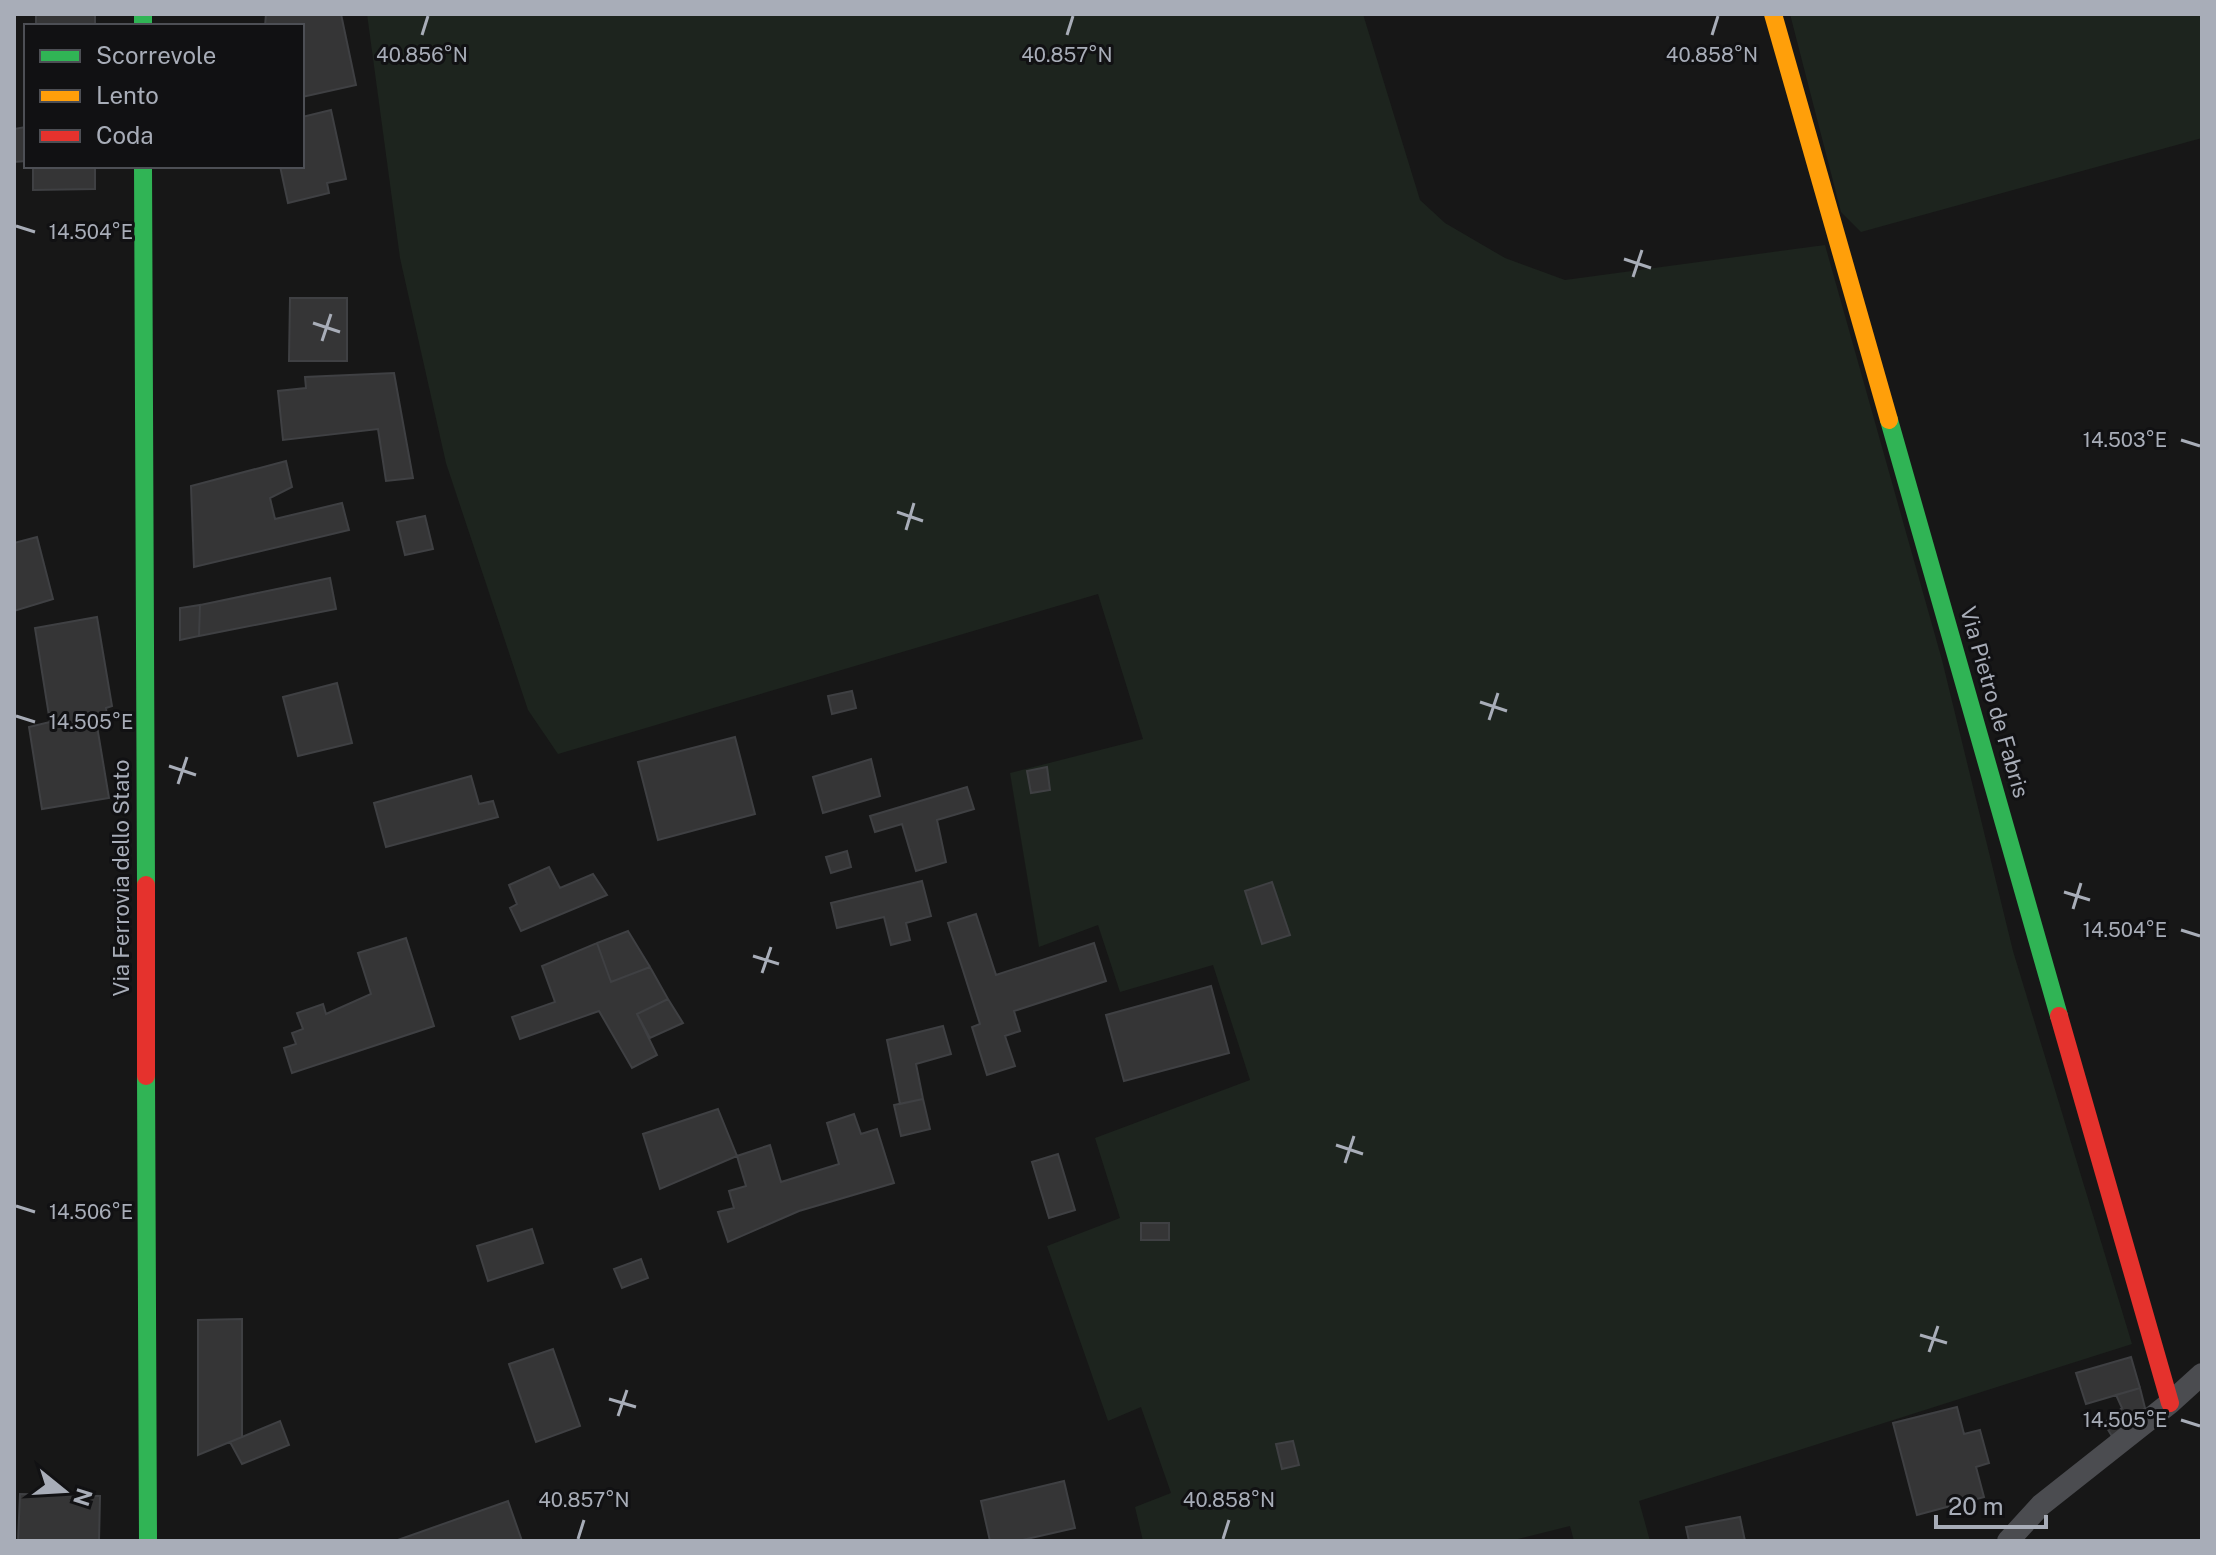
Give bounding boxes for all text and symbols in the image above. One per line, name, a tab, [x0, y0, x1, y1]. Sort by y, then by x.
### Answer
legend	[24, 24, 304, 168]
text: Scorrevole	[96, 41, 216, 69]
text: 40.856°N	[376, 43, 468, 67]
text: 40.857°N	[1021, 43, 1113, 67]
text: 40.858°N	[1666, 43, 1758, 67]
text: Lento	[96, 81, 159, 109]
text: Coda	[96, 121, 154, 149]
text: 14.504°E	[49, 220, 133, 244]
text: 14.503°E	[2083, 428, 2167, 452]
street label: Via Pietro de Fabris	[1955, 603, 2035, 801]
text: 14.505°E	[49, 710, 133, 734]
street label: Via Ferrovia dello Stato	[108, 760, 134, 996]
text: 14.504°E	[2083, 918, 2167, 942]
text: 14.506°E	[49, 1200, 133, 1224]
text: 14.505°E	[2083, 1408, 2167, 1432]
north arrow	[24, 1451, 104, 1531]
scale bar	[1936, 1479, 2046, 1529]
text: N	[68, 1485, 98, 1509]
text: 40.857°N	[538, 1488, 630, 1512]
text: 40.858°N	[1183, 1488, 1275, 1512]
text: 20 m	[1948, 1492, 2004, 1520]

